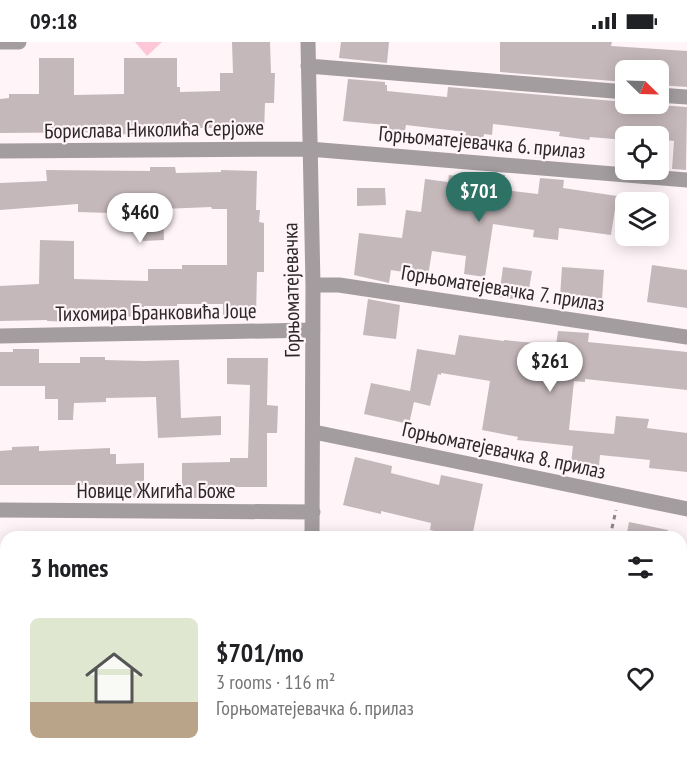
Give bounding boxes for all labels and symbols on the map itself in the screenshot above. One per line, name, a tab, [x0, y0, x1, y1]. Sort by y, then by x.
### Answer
north arrow	[615, 60, 669, 114]
street label: Борислава Николића Серјоже	[44, 114, 264, 144]
street label: Горњоматејевачка 6. прилаз	[377, 120, 587, 164]
pin: $701	[443, 172, 515, 223]
pin: $460	[104, 193, 176, 244]
street label: Горњоматејевачка	[276, 222, 306, 358]
street label: Горњоматејевачка 7. прилаз	[399, 259, 607, 317]
street label: Тихомира Бранковића Јоце	[55, 297, 257, 327]
pin: $261	[514, 342, 586, 393]
street label: Горњоматејевачка 8. прилаз	[400, 415, 608, 485]
street label: Новице Жигића Боже	[76, 477, 236, 504]

